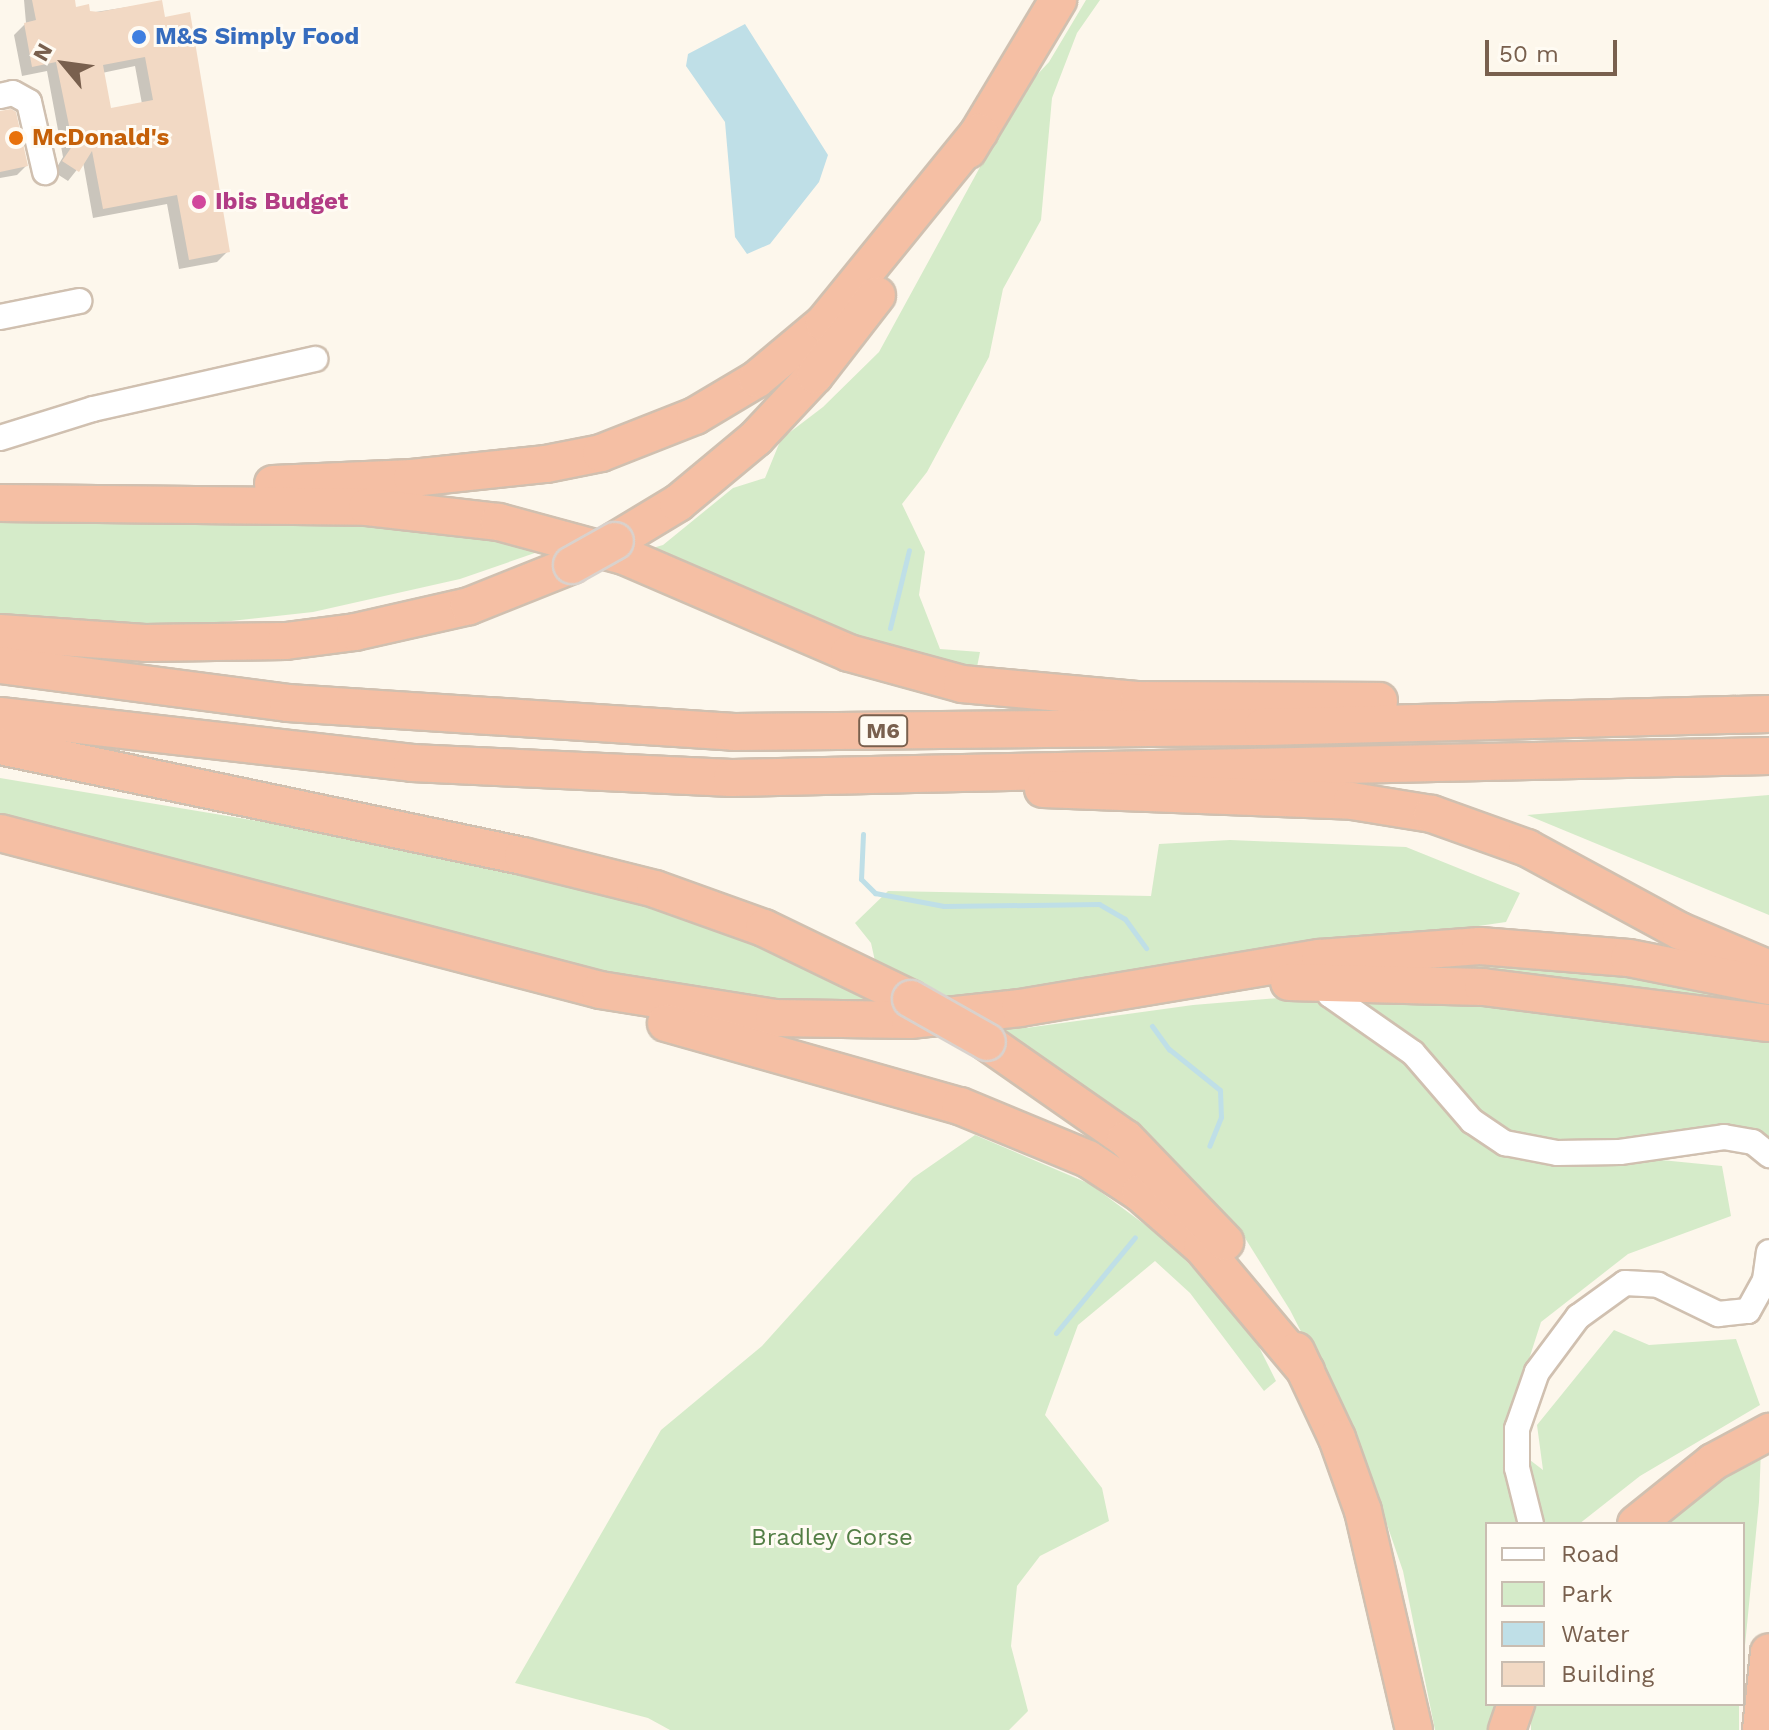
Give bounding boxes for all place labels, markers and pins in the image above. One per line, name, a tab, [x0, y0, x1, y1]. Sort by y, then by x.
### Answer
place label: M&S Simply Food	[155, 23, 360, 51]
marker: M&S Simply Food	[130, 28, 148, 46]
place label: McDonald's	[32, 124, 169, 152]
marker: McDonald's	[7, 129, 25, 147]
place label: Ibis Budget	[215, 188, 348, 216]
marker: Ibis Budget	[190, 193, 208, 211]

